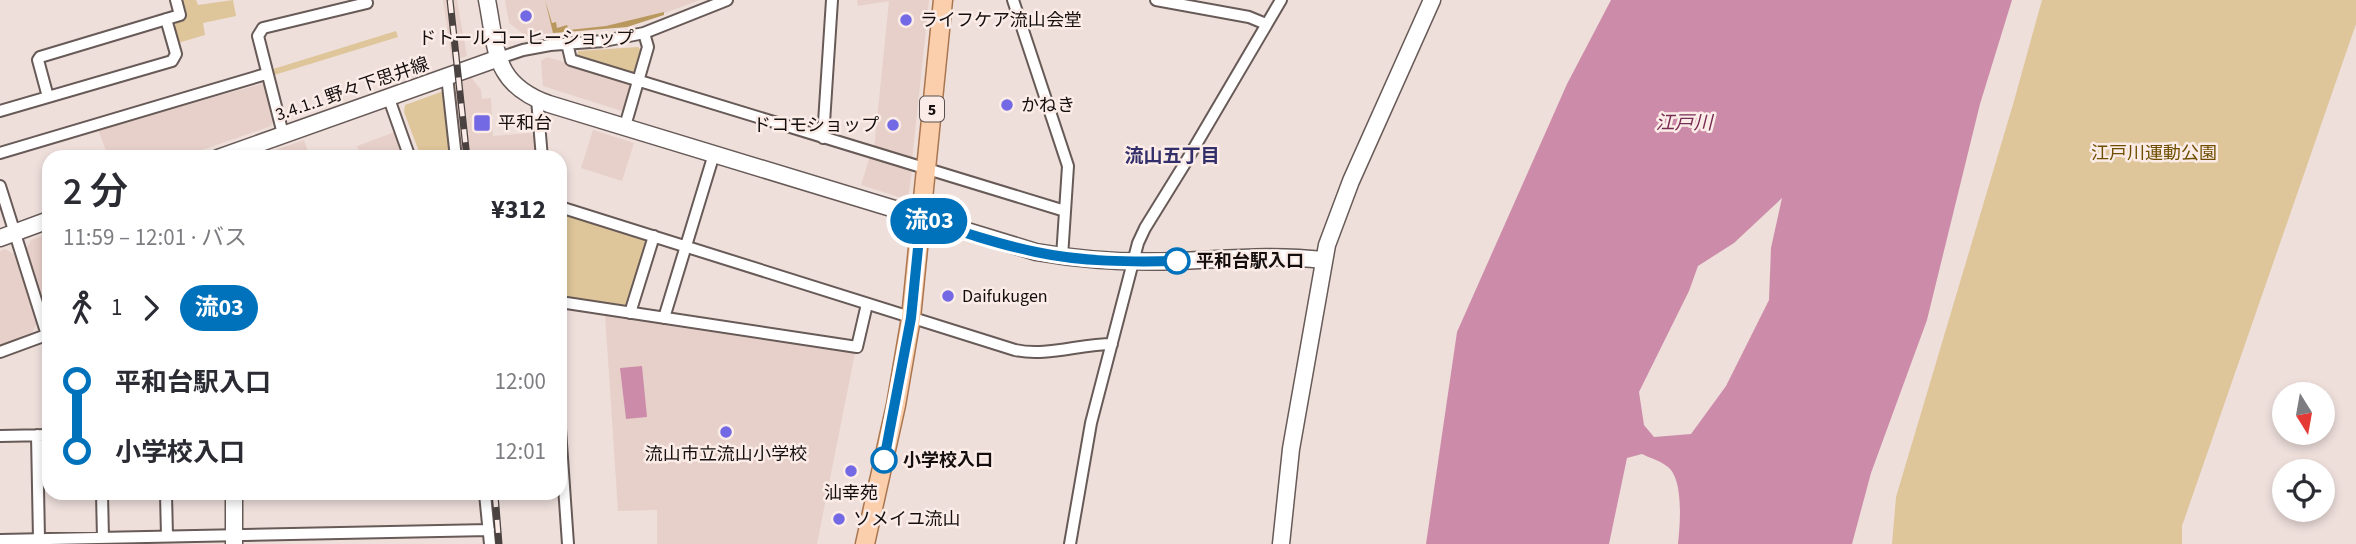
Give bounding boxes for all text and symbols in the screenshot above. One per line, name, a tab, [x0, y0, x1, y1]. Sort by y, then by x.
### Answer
marker: ドトールコーヒーショップ	[518, 8, 534, 24]
place label: ライフケア流山会堂	[920, 8, 1082, 33]
marker: ライフケア流山会堂	[898, 12, 914, 28]
place label: ドトールコーヒーショップ	[418, 26, 634, 51]
street label: 3.4.1.1 野々下思井線	[272, 51, 432, 127]
place label: かねき	[1021, 93, 1075, 118]
road number: 5	[920, 96, 944, 122]
marker: かねき	[999, 97, 1015, 113]
water label: 江戸川	[1655, 110, 1714, 137]
place label: 平和台	[498, 111, 552, 136]
marker: 平和台	[472, 113, 492, 133]
place label: ドコモショップ	[753, 113, 879, 138]
marker: ドコモショップ	[885, 117, 901, 133]
park label: 江戸川運動公園	[2091, 141, 2217, 166]
district label: 流山五丁目	[1124, 143, 1220, 170]
text: 2 分	[63, 165, 128, 219]
text: ¥312	[491, 191, 546, 228]
line badge: 流03	[889, 198, 969, 244]
text: 流03	[904, 203, 954, 238]
text: 11:59 – 12:01 · バス	[63, 221, 247, 254]
marker: 平和台駅入口	[1164, 248, 1190, 274]
place label: 平和台駅入口	[1196, 249, 1304, 274]
place label: Daifukugen	[962, 284, 1048, 309]
marker: Daifukugen	[940, 288, 956, 304]
icon: walk	[63, 289, 101, 327]
icon: forward	[132, 289, 170, 327]
text: 流03	[194, 290, 244, 325]
text: 1	[111, 291, 122, 324]
text: 平和台駅入口	[115, 364, 271, 401]
text: 12:00	[495, 365, 546, 398]
north arrow	[2272, 382, 2334, 444]
map controls	[2272, 382, 2335, 522]
marker: 流山市立流山小学校	[718, 424, 734, 440]
text: 小学校入口	[115, 434, 245, 471]
text: 12:01	[495, 435, 546, 468]
place label: 流山市立流山小学校	[645, 442, 807, 467]
marker: 小学校入口	[871, 447, 897, 473]
place label: 小学校入口	[903, 448, 993, 473]
button: locate	[2272, 459, 2335, 522]
marker: 汕幸苑	[843, 463, 859, 479]
place label: 汕幸苑	[824, 481, 878, 506]
place label: ソメイユ流山	[853, 507, 961, 532]
marker: ソメイユ流山	[831, 511, 847, 527]

